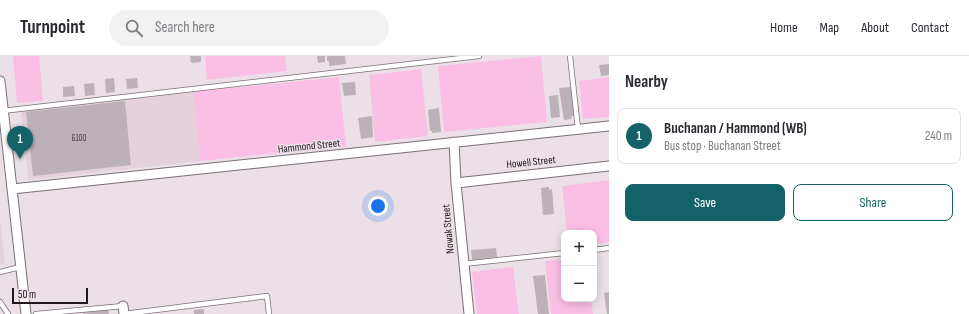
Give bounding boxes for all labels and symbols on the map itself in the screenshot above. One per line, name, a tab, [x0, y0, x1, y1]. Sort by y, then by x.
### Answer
pin: 1	[7, 126, 33, 159]
house number: 6100	[71, 133, 87, 144]
street label: Hammond Street	[277, 136, 342, 156]
street label: Howell Street	[506, 153, 557, 171]
your location	[368, 196, 388, 216]
street label: Nowak Street	[439, 203, 457, 254]
scale bar	[12, 286, 88, 305]

